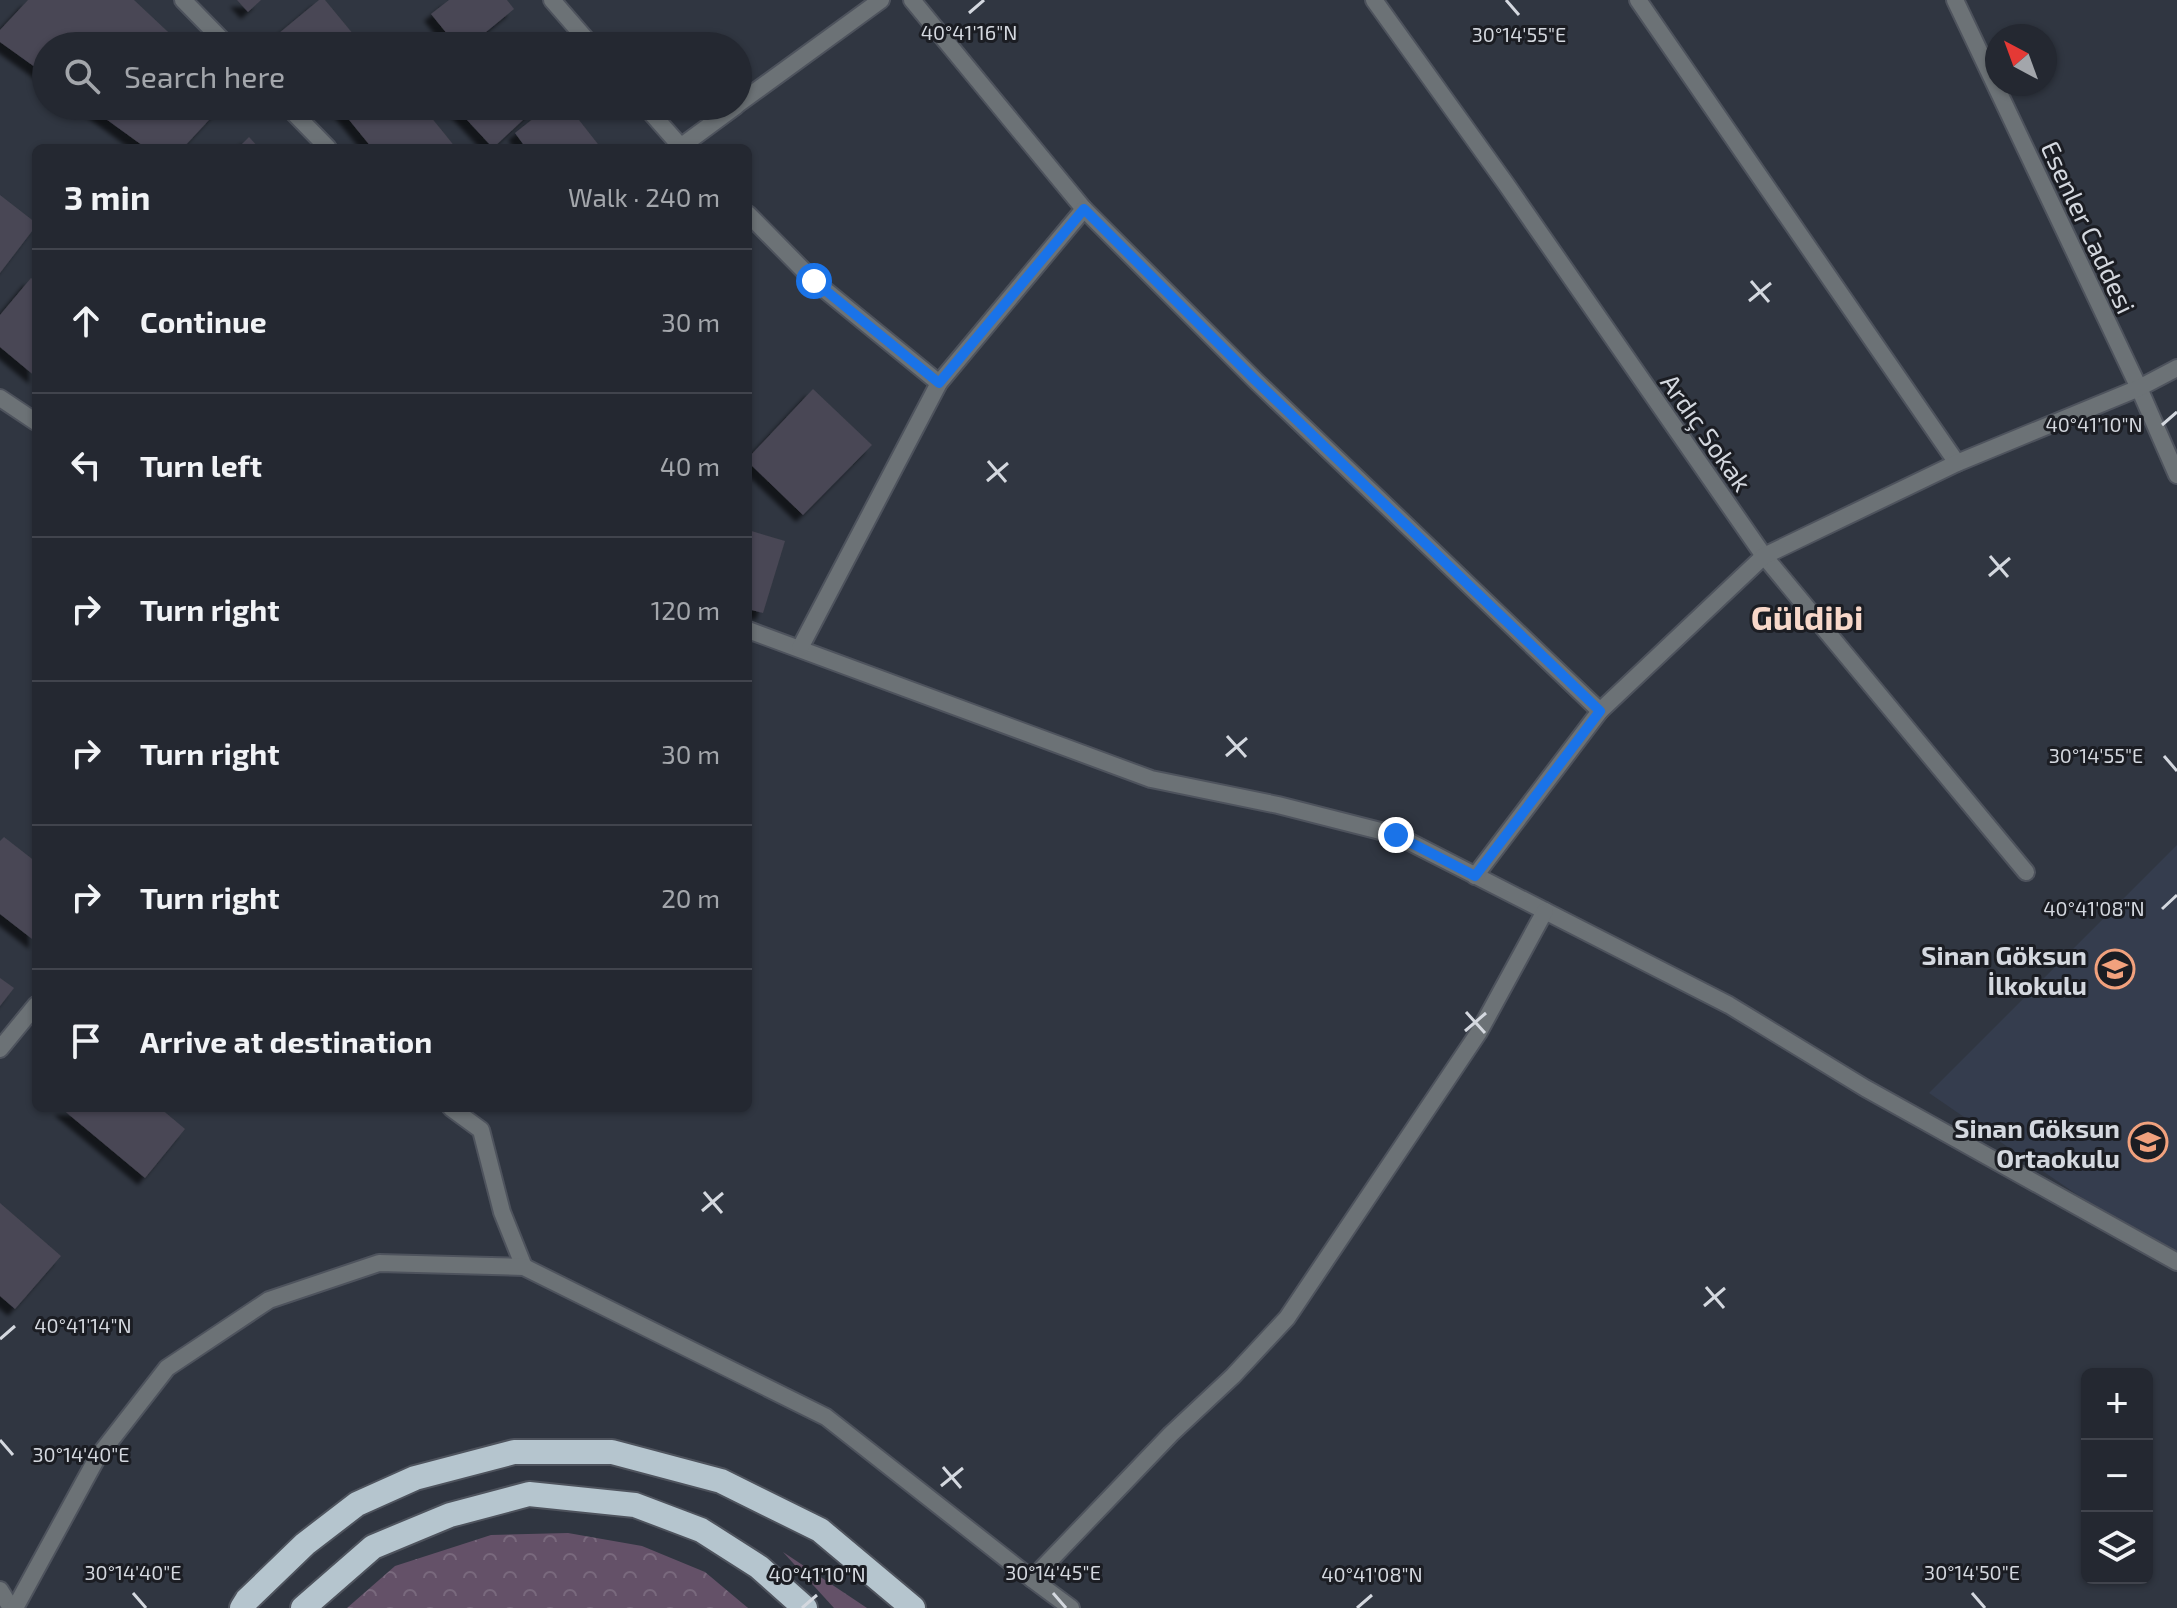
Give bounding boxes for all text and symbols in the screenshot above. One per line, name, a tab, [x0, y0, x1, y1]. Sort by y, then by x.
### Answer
text: 40°41'16"N	[921, 20, 1017, 44]
text: 30°14'55"E	[1472, 22, 1566, 46]
north arrow	[1985, 24, 2057, 96]
search box	[32, 32, 752, 120]
icon: search	[60, 54, 104, 98]
text: Search here	[124, 58, 285, 94]
street label: Esenler Caddesi	[2035, 136, 2143, 318]
text: 3 min	[64, 176, 150, 217]
text: Walk · 240 m	[568, 181, 720, 212]
route start	[796, 263, 832, 299]
icon: ahead	[64, 299, 108, 343]
text: Continue	[140, 303, 267, 339]
text: 30 m	[661, 306, 720, 337]
street label: Ardıç Sokak	[1654, 367, 1759, 498]
text: 40°41'10"N	[2045, 412, 2143, 436]
icon: left	[64, 443, 108, 487]
text: Turn left	[140, 447, 262, 483]
text: 40 m	[660, 450, 720, 481]
icon: right	[64, 587, 108, 631]
text: Turn right	[140, 591, 280, 627]
text: 120 m	[651, 594, 720, 625]
district label: Güldibi	[1751, 596, 1863, 637]
icon: right	[64, 731, 108, 775]
text: Turn right	[140, 735, 280, 771]
text: 30 m	[661, 738, 720, 769]
text: 30°14'55"E	[2049, 743, 2143, 767]
route end	[1378, 817, 1414, 853]
icon: right	[64, 875, 108, 919]
text: Turn right	[140, 879, 280, 915]
text: 20 m	[661, 882, 720, 913]
text: 40°41'08"N	[2043, 896, 2145, 920]
place label: Sinan Göksun İlkokulu	[1921, 939, 2087, 1000]
school or university icon: Sinan Göksun İlkokulu	[2094, 948, 2136, 990]
icon: arrive	[64, 1019, 108, 1063]
text: Arrive at destination	[140, 1023, 432, 1059]
place label: Sinan Göksun Ortaokulu	[1954, 1112, 2120, 1173]
school or university icon: Sinan Göksun Ortaokulu	[2127, 1121, 2169, 1163]
text: 40°41'14"N	[34, 1313, 132, 1337]
map controls	[2081, 1368, 2153, 1584]
button: +	[2081, 1368, 2153, 1440]
button: −	[2081, 1440, 2153, 1512]
text: 30°14'40"E	[32, 1442, 130, 1466]
button: layers	[2081, 1512, 2153, 1584]
text: 30°14'40"E	[84, 1560, 182, 1584]
text: 30°14'45"E	[1005, 1560, 1101, 1584]
text: 30°14'50"E	[1924, 1560, 2020, 1584]
text: 40°41'10"N	[768, 1562, 866, 1586]
text: 40°41'08"N	[1321, 1562, 1423, 1586]

